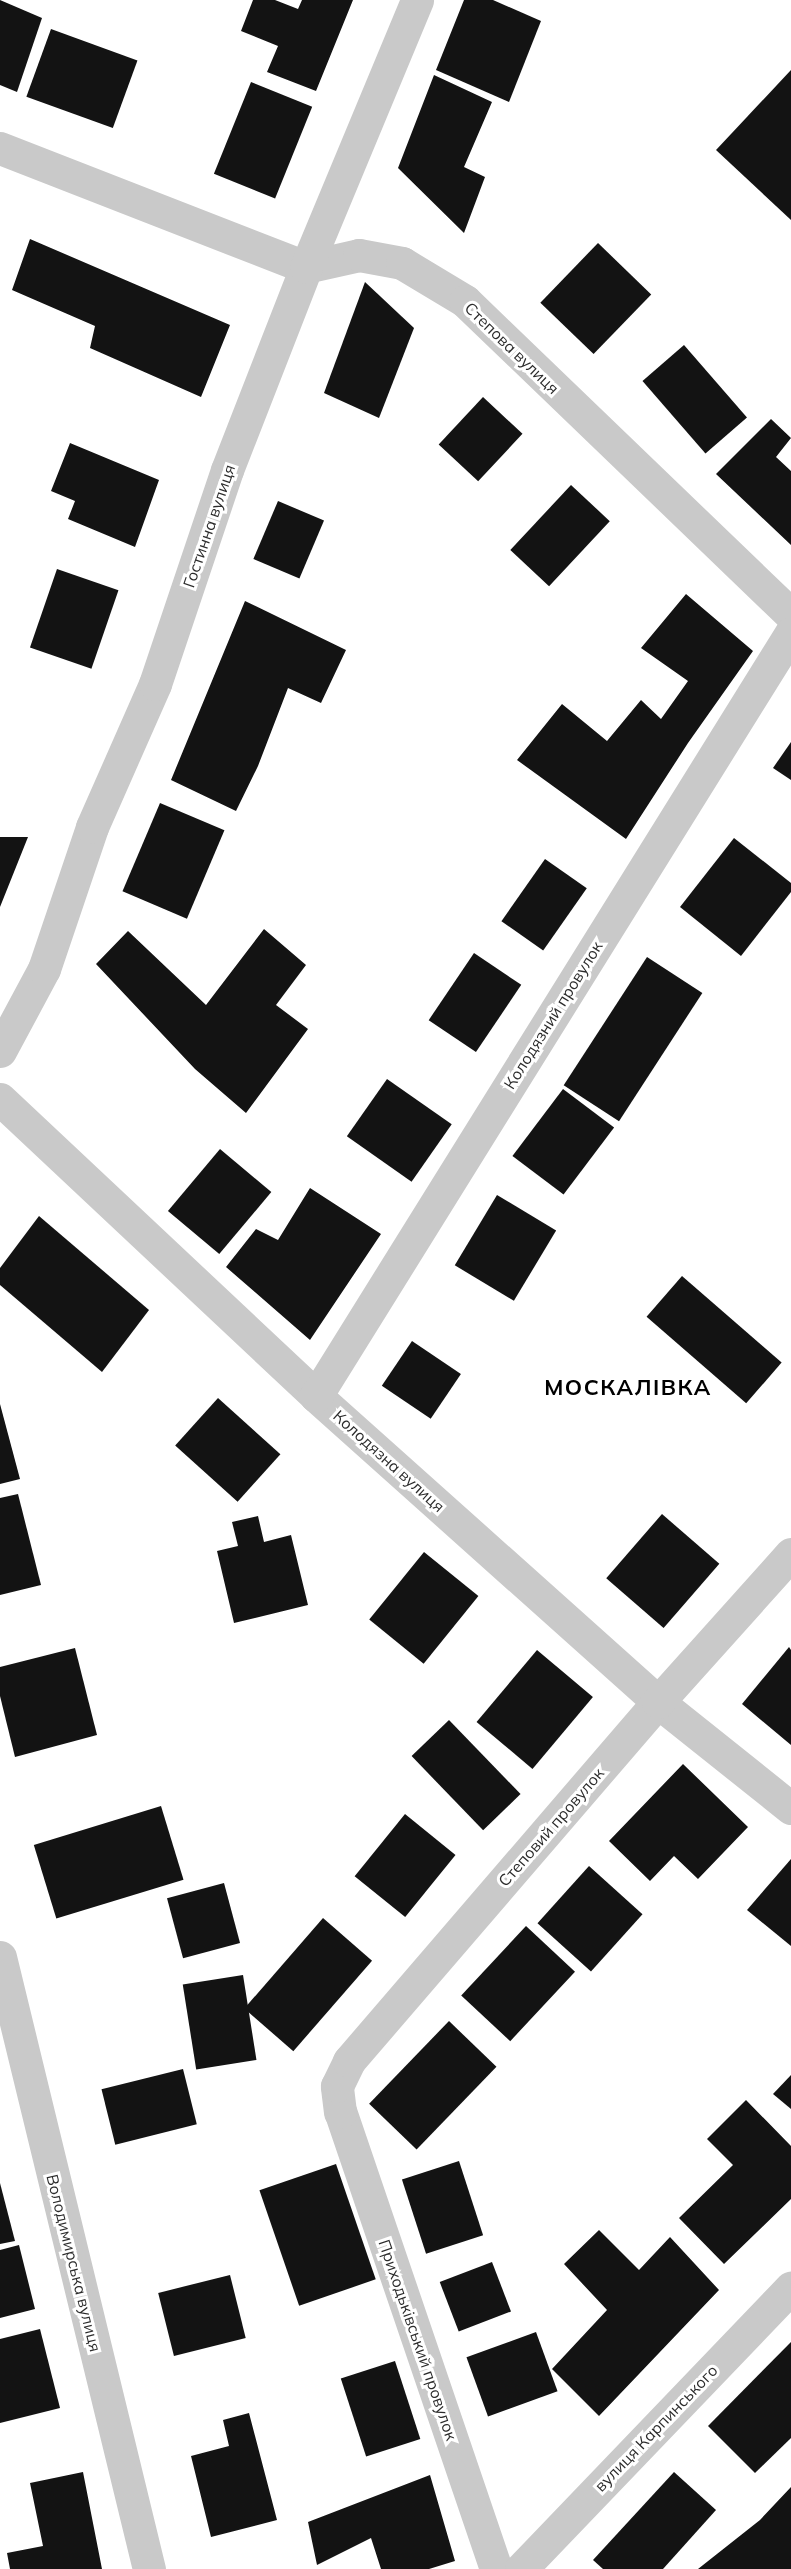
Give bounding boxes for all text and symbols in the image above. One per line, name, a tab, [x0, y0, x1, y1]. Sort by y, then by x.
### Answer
street label: Степова вулиця	[461, 298, 563, 398]
street label: Гостинна вулиця	[179, 462, 239, 590]
street label: Колодязний провулок	[500, 938, 606, 1092]
district label: МОСКАЛІВКА	[544, 1375, 712, 1401]
street label: Колодязна вулиця	[329, 1406, 449, 1516]
street label: Степовий провулок	[494, 1764, 608, 1890]
street label: Володимирська вулиця	[43, 2172, 105, 2354]
street label: Приходьківський провулок	[375, 2237, 461, 2443]
street label: вулиця Карпинського	[591, 2361, 721, 2495]

